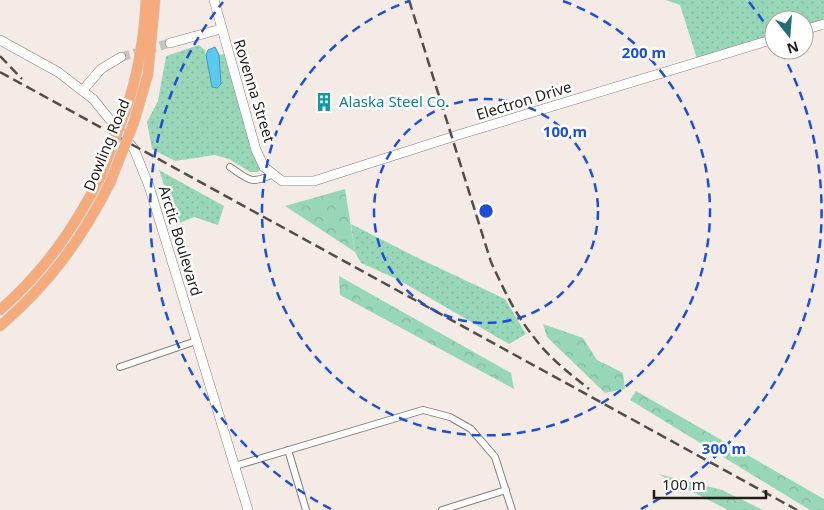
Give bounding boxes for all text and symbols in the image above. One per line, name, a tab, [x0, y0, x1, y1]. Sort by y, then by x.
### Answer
north arrow	[764, 10, 814, 60]
street label: Rovenna Street	[230, 37, 280, 145]
text: N	[785, 37, 801, 59]
text: 200 m	[622, 42, 666, 62]
street label: Electron Drive	[474, 76, 574, 124]
building icon: Alaska Steel Co.	[313, 91, 335, 113]
place label: Alaska Steel Co.	[339, 91, 449, 111]
street label: Dowling Road	[79, 96, 134, 194]
text: 100 m	[543, 121, 587, 141]
street label: Arctic Boulevard	[155, 183, 207, 298]
centre of rings	[477, 202, 495, 220]
text: 300 m	[702, 438, 746, 458]
scale bar	[654, 468, 766, 500]
text: 100 m	[662, 474, 706, 494]

